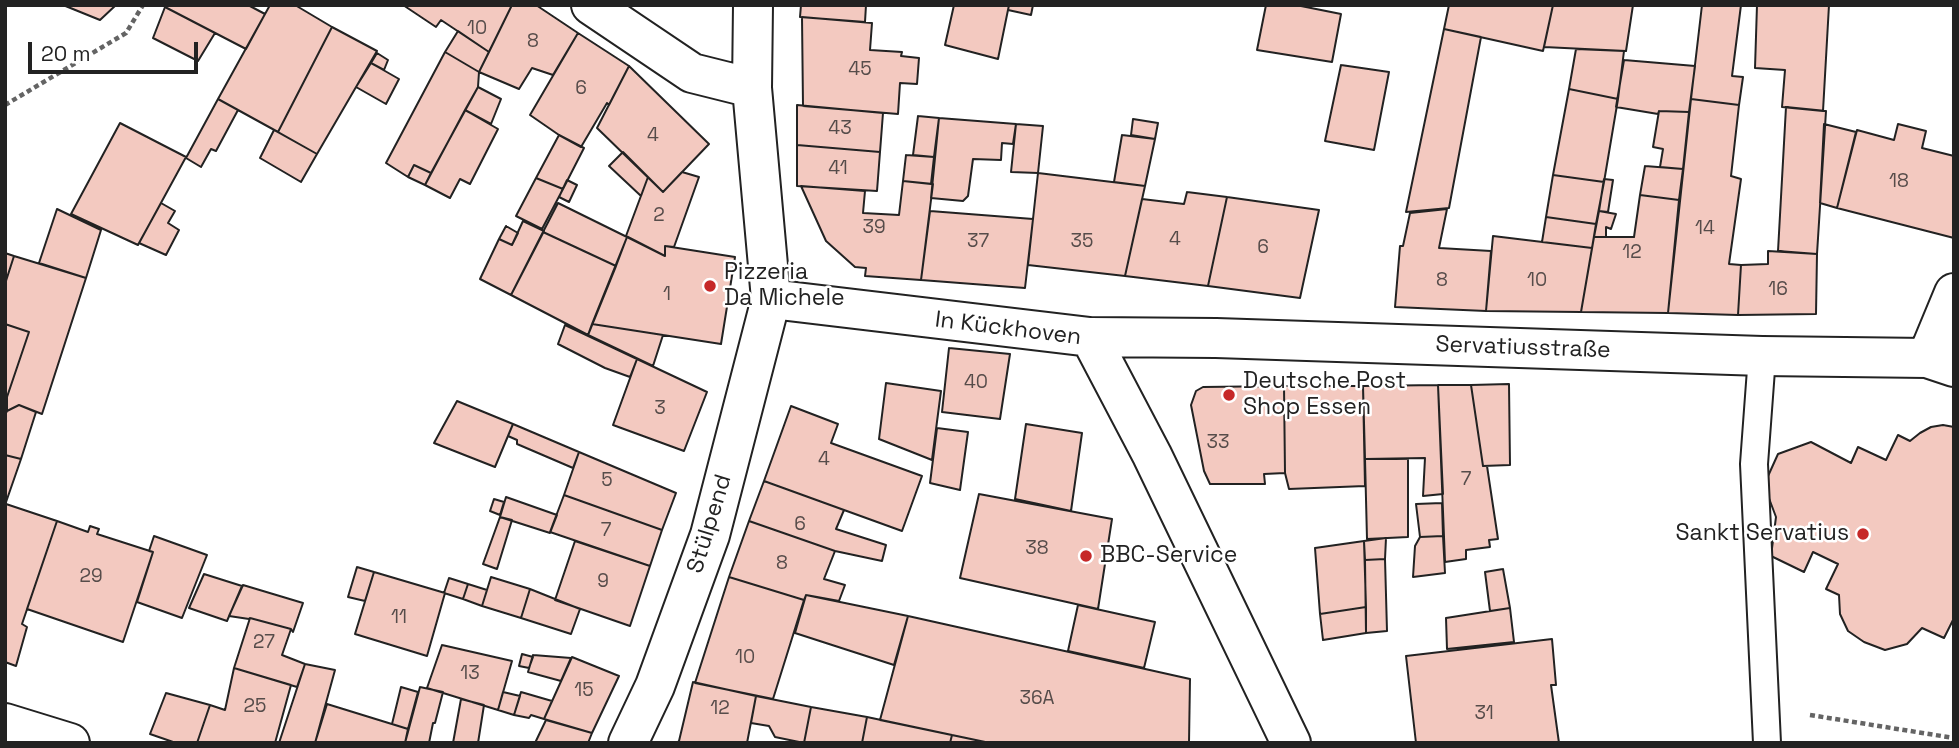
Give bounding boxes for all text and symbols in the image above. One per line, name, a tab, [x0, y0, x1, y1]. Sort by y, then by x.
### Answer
house number: 10	[467, 18, 487, 40]
scale bar	[32, 28, 201, 72]
house number: 8	[527, 31, 539, 53]
text: 20 m	[41, 40, 91, 67]
house number: 45	[848, 59, 872, 81]
house number: 6	[575, 78, 587, 100]
house number: 43	[828, 118, 852, 140]
house number: 4	[647, 125, 659, 147]
house number: 41	[828, 158, 848, 180]
house number: 18	[1889, 171, 1909, 193]
house number: 2	[653, 205, 665, 227]
house number: 39	[862, 217, 886, 239]
house number: 14	[1695, 218, 1715, 240]
house number: 4	[1169, 229, 1181, 251]
house number: 37	[967, 231, 989, 253]
house number: 35	[1071, 231, 1093, 253]
house number: 6	[1257, 237, 1269, 259]
house number: 12	[1622, 242, 1642, 264]
place label: Pizzeria Da Michele	[724, 259, 845, 313]
house number: 8	[1436, 270, 1448, 292]
house number: 10	[1527, 270, 1547, 292]
marker: Pizzeria Da Michele	[702, 278, 718, 294]
house number: 16	[1768, 279, 1788, 301]
house number: 1	[663, 284, 671, 306]
street label: In Kückhoven	[933, 306, 1083, 352]
street label: Servatiusstraße	[1435, 331, 1611, 365]
place label: Deutsche Post Shop Essen	[1243, 368, 1406, 422]
house number: 40	[964, 372, 988, 394]
marker: Deutsche Post Shop Essen	[1221, 387, 1237, 403]
house number: 3	[654, 398, 666, 420]
house number: 33	[1207, 432, 1229, 454]
house number: 4	[818, 449, 830, 471]
house number: 7	[1461, 469, 1471, 491]
house number: 5	[601, 470, 613, 492]
street label: Stülpend	[682, 471, 738, 577]
house number: 6	[794, 514, 806, 536]
house number: 7	[601, 520, 611, 542]
place label: Sankt Servatius	[1675, 520, 1849, 548]
marker: Sankt Servatius	[1855, 526, 1871, 542]
house number: 38	[1025, 538, 1049, 560]
place label: BBC-Service	[1100, 542, 1237, 570]
marker: BBC-Service	[1078, 548, 1094, 564]
house number: 8	[776, 553, 788, 575]
house number: 29	[79, 566, 103, 588]
house number: 9	[597, 571, 609, 593]
house number: 11	[391, 607, 407, 629]
house number: 27	[253, 632, 275, 654]
house number: 10	[735, 647, 755, 669]
house number: 13	[460, 663, 480, 685]
house number: 15	[574, 680, 594, 702]
house number: 36A	[1019, 688, 1055, 710]
house number: 25	[244, 696, 266, 718]
house number: 12	[710, 698, 730, 720]
house number: 31	[1474, 703, 1494, 725]

